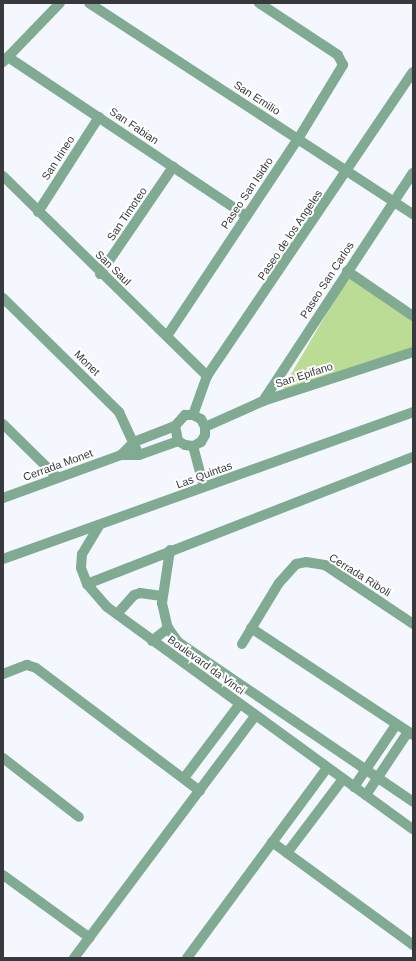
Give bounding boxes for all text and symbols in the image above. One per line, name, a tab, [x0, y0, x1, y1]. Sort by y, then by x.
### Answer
street label: San Emilio	[231, 78, 283, 118]
street label: San Fabian	[107, 105, 161, 147]
street label: San Irineo	[39, 133, 77, 183]
street label: Paseo San Isidro	[218, 155, 276, 231]
street label: San Timoteo	[104, 185, 150, 243]
street label: Paseo de los Angeles	[255, 187, 325, 283]
street label: Paseo San Carlos	[297, 239, 357, 321]
street label: San Saul	[92, 248, 134, 288]
street label: Monet	[71, 348, 103, 378]
street label: San Epifano	[273, 359, 335, 391]
street label: Cerrada Monet	[21, 446, 95, 484]
street label: Las Quintas	[174, 459, 234, 491]
street label: Cerrada Riboli	[327, 551, 393, 599]
street label: Boulevard da Vinci	[165, 633, 247, 697]

